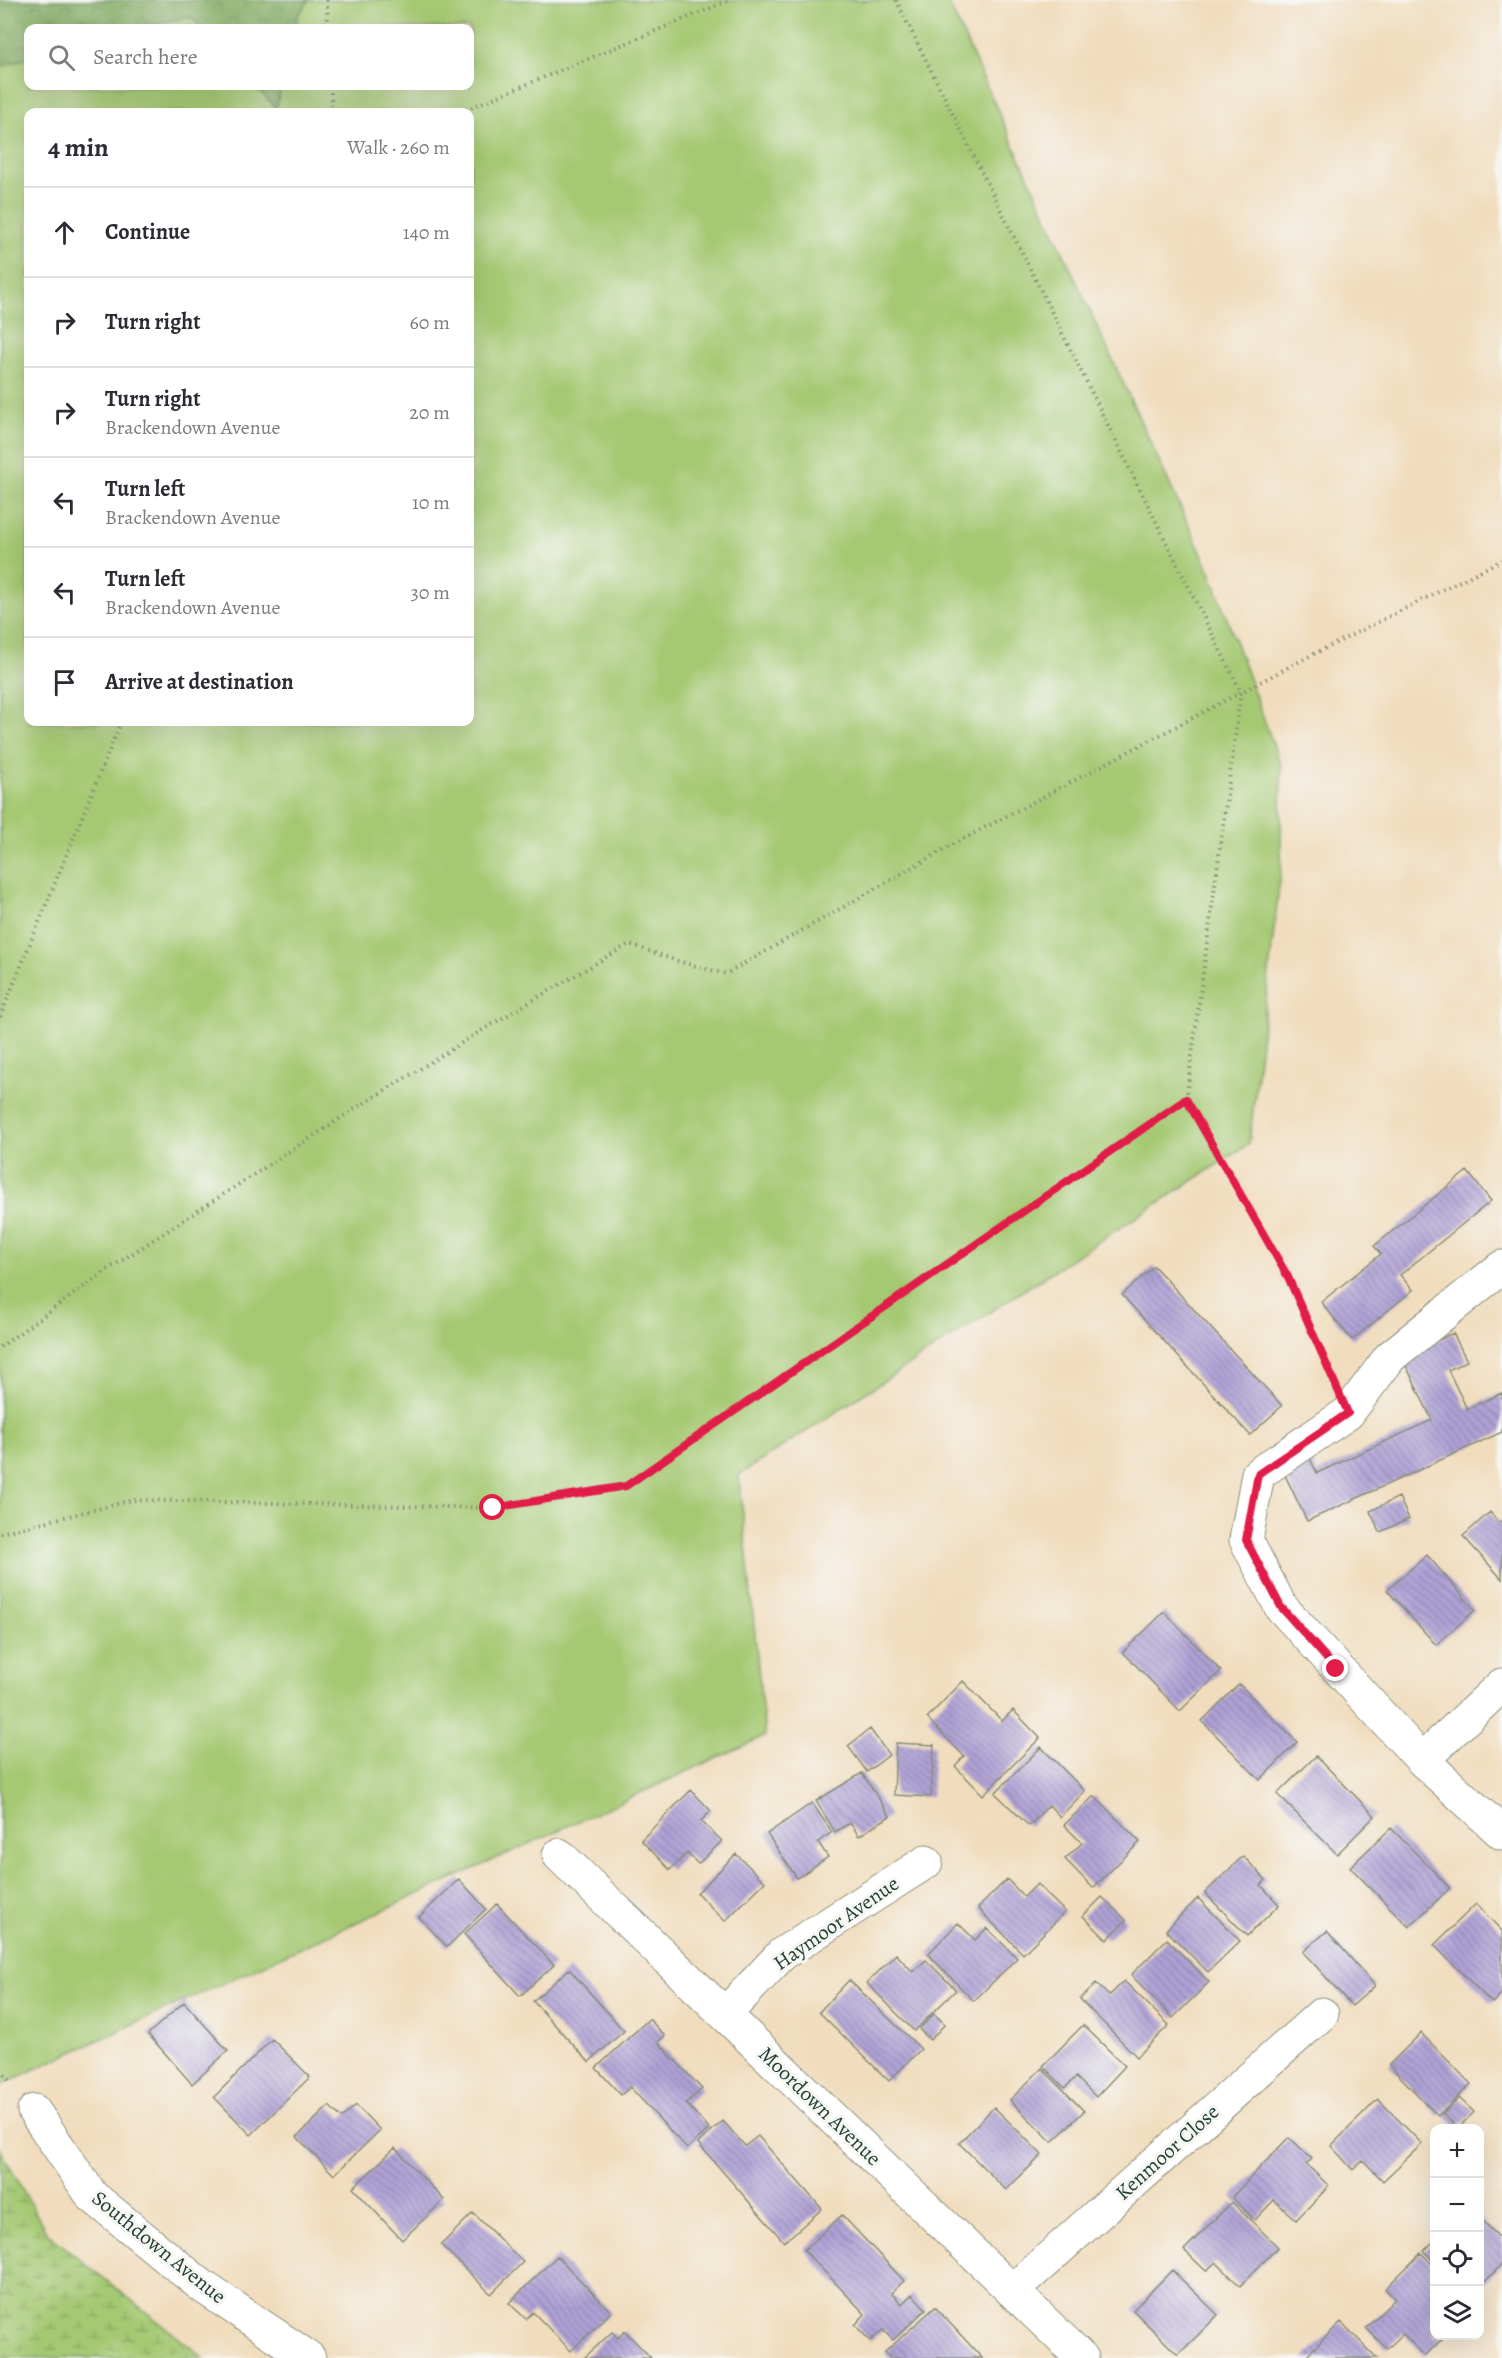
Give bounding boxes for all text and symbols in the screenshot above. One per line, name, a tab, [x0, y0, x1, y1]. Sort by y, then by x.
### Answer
search box	[24, 24, 474, 90]
icon: search	[45, 41, 78, 74]
text: Search here	[93, 42, 198, 72]
text: 4 min	[48, 130, 109, 165]
text: Walk · 260 m	[347, 134, 450, 161]
icon: ahead	[48, 216, 81, 249]
text: Continue	[105, 217, 190, 247]
text: 140 m	[403, 219, 450, 246]
icon: right	[48, 306, 81, 339]
text: Turn right	[105, 307, 201, 337]
text: 60 m	[410, 309, 450, 336]
text: Turn right	[105, 384, 201, 414]
icon: right	[48, 396, 81, 429]
text: 20 m	[409, 399, 450, 426]
text: Brackendown Avenue	[105, 414, 280, 441]
text: Turn left	[105, 474, 185, 504]
icon: left	[48, 486, 81, 519]
text: 10 m	[412, 489, 450, 516]
text: Brackendown Avenue	[105, 504, 280, 531]
text: Turn left	[105, 564, 185, 594]
icon: left	[48, 576, 81, 609]
text: 30 m	[410, 579, 450, 606]
text: Brackendown Avenue	[105, 594, 280, 621]
icon: arrive	[48, 666, 81, 699]
text: Arrive at destination	[105, 667, 294, 697]
route start	[479, 1494, 505, 1520]
route end	[1322, 1655, 1348, 1681]
street label: Haymoor Avenue	[768, 1869, 904, 1977]
street label: Moordown Avenue	[753, 2040, 887, 2172]
street label: Kenmoor Close	[1109, 2098, 1225, 2206]
map controls	[1430, 2124, 1484, 2340]
button: +	[1430, 2124, 1484, 2178]
button: −	[1430, 2178, 1484, 2232]
street label: Southdown Avenue	[86, 2184, 232, 2310]
button: locate	[1430, 2232, 1484, 2286]
button: layers	[1430, 2286, 1484, 2340]

